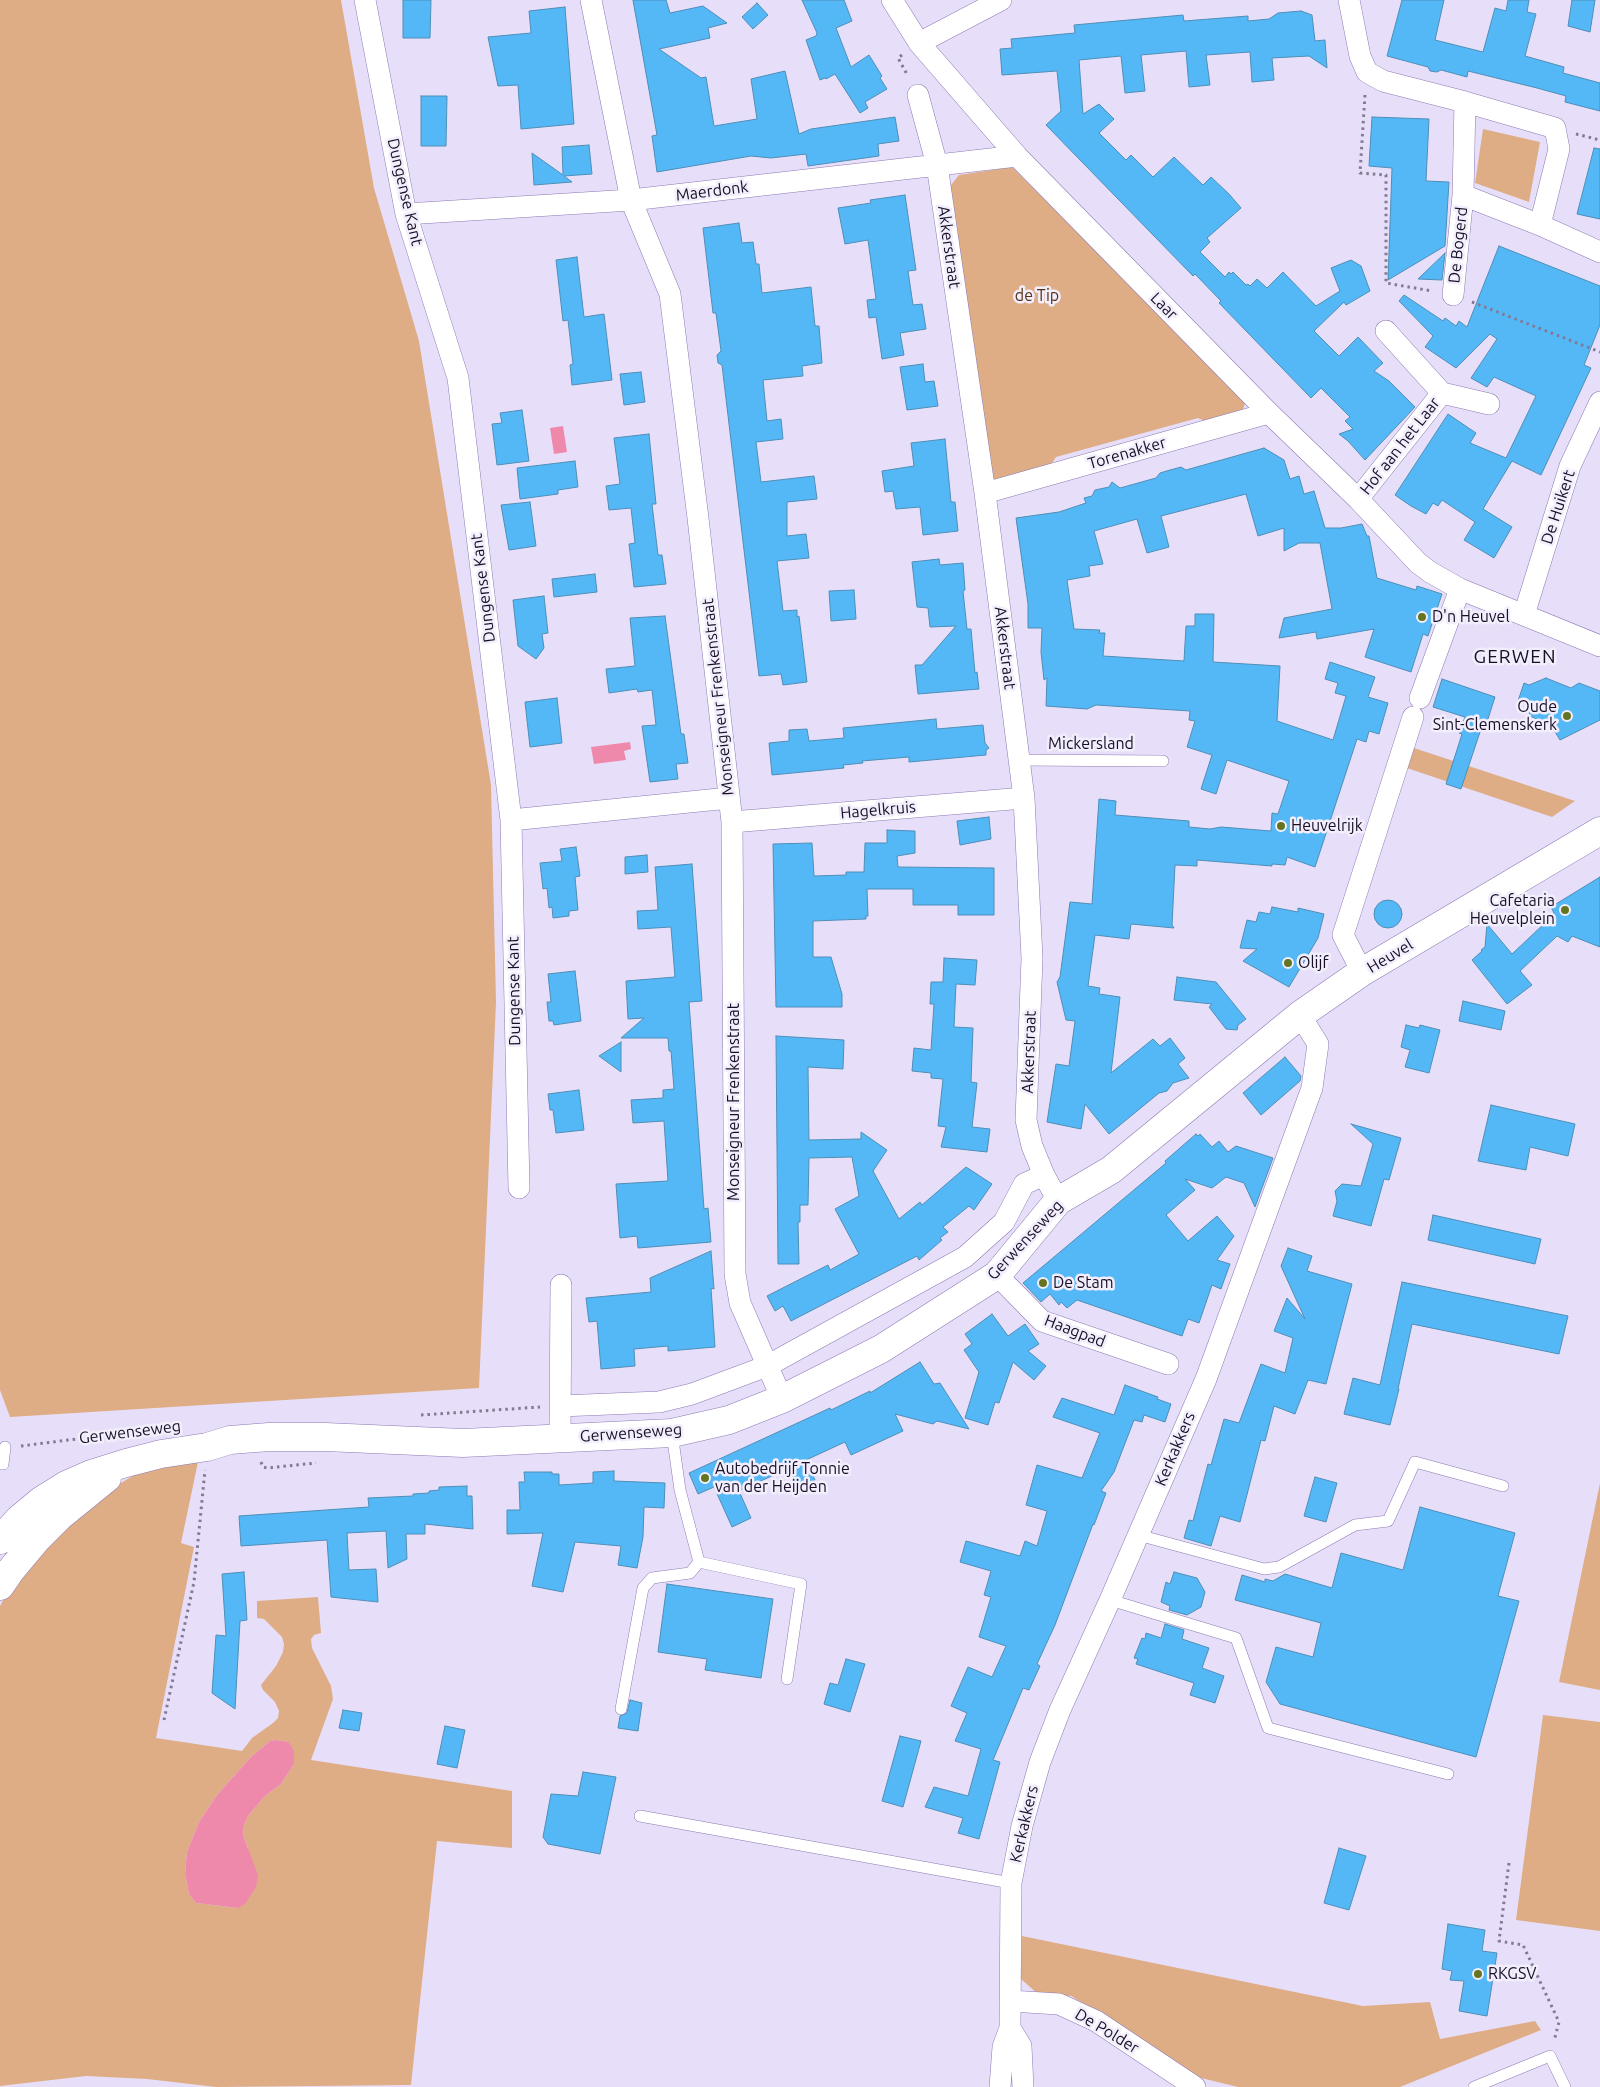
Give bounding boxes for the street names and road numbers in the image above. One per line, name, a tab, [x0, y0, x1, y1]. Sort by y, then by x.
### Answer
street label: Dungense Kant	[383, 136, 427, 248]
street label: Maerdonk	[675, 177, 749, 205]
street label: Akkerstraat	[934, 204, 964, 290]
street label: De Bogerd	[1444, 206, 1472, 284]
street label: Laar	[1146, 288, 1182, 324]
street label: Hof aan het Laar	[1356, 394, 1444, 498]
street label: Torenakker	[1086, 433, 1168, 473]
street label: De Huikert	[1537, 467, 1579, 547]
street label: Dungense Kant	[467, 532, 499, 644]
street label: Monseigneur Frenkenstraat	[698, 598, 738, 796]
street label: Akkerstraat	[990, 606, 1020, 690]
street label: Mickersland	[1048, 734, 1134, 754]
street label: Hagelkruis	[839, 797, 917, 823]
street label: Heuvel	[1364, 935, 1416, 977]
street label: Dungense Kant	[503, 936, 525, 1046]
street label: Monseigneur Frenkenstraat	[724, 1003, 744, 1201]
street label: Akkerstraat	[1018, 1010, 1040, 1094]
street label: Gerwenseweg	[983, 1196, 1067, 1284]
street label: Haagpad	[1042, 1311, 1108, 1351]
street label: Kerkakkers	[1151, 1409, 1199, 1489]
street label: Gerwenseweg	[78, 1416, 182, 1448]
street label: Gerwenseweg	[579, 1420, 683, 1446]
street label: Kerkakkers	[1006, 1784, 1042, 1864]
street label: De Polder	[1072, 2004, 1142, 2058]

